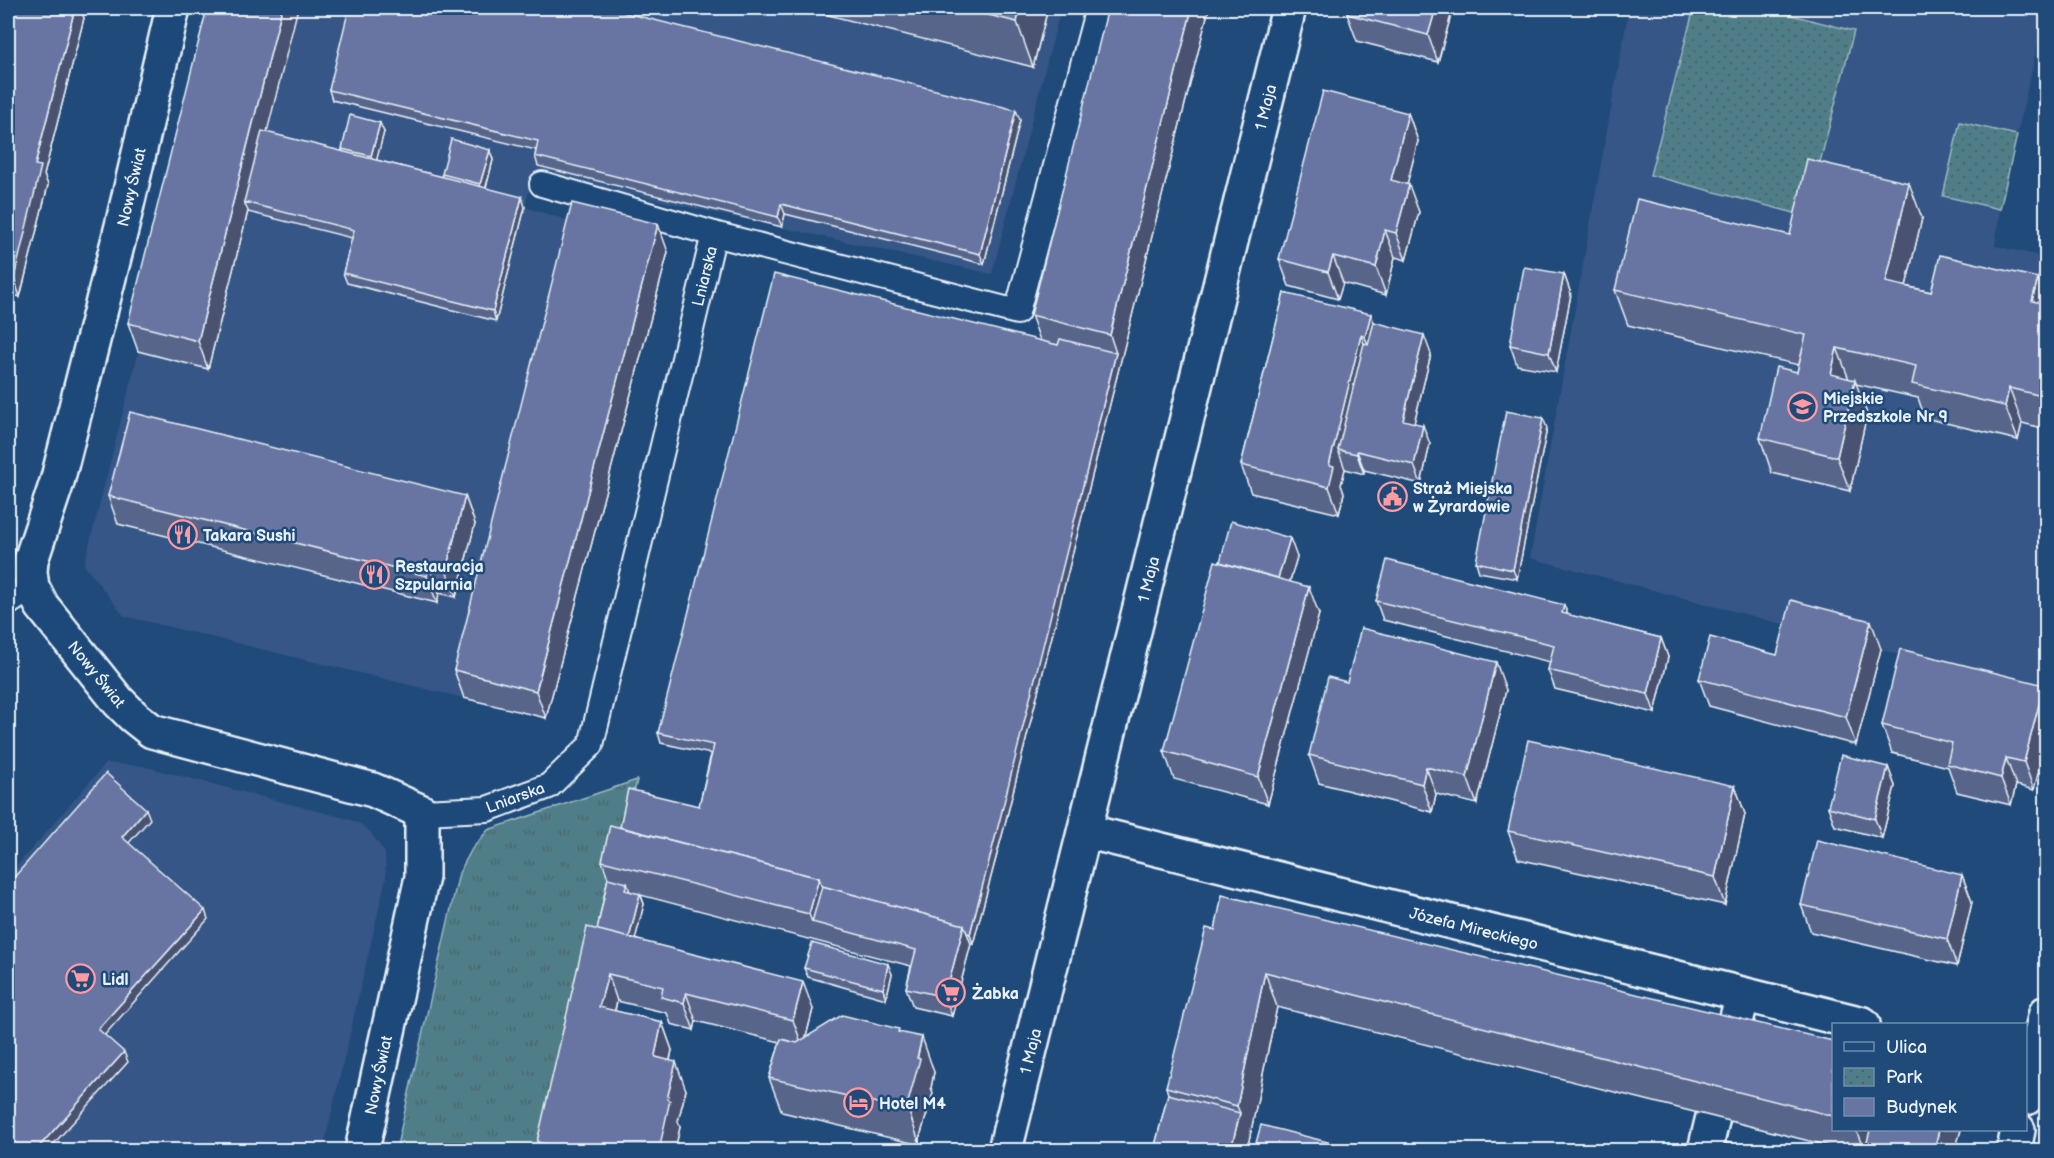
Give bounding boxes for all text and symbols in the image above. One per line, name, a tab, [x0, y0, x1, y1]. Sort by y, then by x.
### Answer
street label: 1 Maja	[1252, 83, 1281, 132]
street label: Nowy Świat	[112, 145, 151, 229]
street label: Lniarska	[689, 244, 722, 308]
place label: Miejskie Przedszkole Nr 9	[1823, 390, 1948, 427]
school or university icon: Miejskie Przedszkole Nr 9	[1786, 391, 1818, 423]
place label: Straż Miejska w Żyrardowie	[1413, 480, 1513, 517]
public building icon: Straż Miejska w Żyrardowie	[1376, 481, 1408, 513]
restaurant icon: Takara Sushi	[166, 519, 198, 551]
place label: Takara Sushi	[203, 527, 296, 546]
street label: 1 Maja	[1135, 555, 1164, 604]
place label: Restauracja Szpularnia	[395, 558, 484, 595]
restaurant icon: Restauracja Szpularnia	[358, 559, 390, 591]
street label: Nowy Świat	[63, 636, 130, 712]
street label: Lniarska	[483, 779, 548, 818]
street label: Józefa Mireckiego	[1407, 904, 1540, 955]
supermarket icon: Lidl	[65, 963, 97, 995]
place label: Lidl	[102, 971, 129, 990]
supermarket icon: Żabka	[935, 977, 967, 1009]
place label: Żabka	[972, 982, 1019, 1004]
legend	[1832, 1023, 2027, 1131]
street label: 1 Maja	[1017, 1027, 1046, 1076]
street label: Nowy Świat	[360, 1033, 397, 1117]
text: Ulica	[1886, 1037, 1927, 1058]
text: Park	[1886, 1067, 1922, 1088]
hotel icon: Hotel M4	[842, 1087, 874, 1119]
place label: Hotel M4	[879, 1095, 946, 1114]
text: Budynek	[1886, 1097, 1957, 1118]

